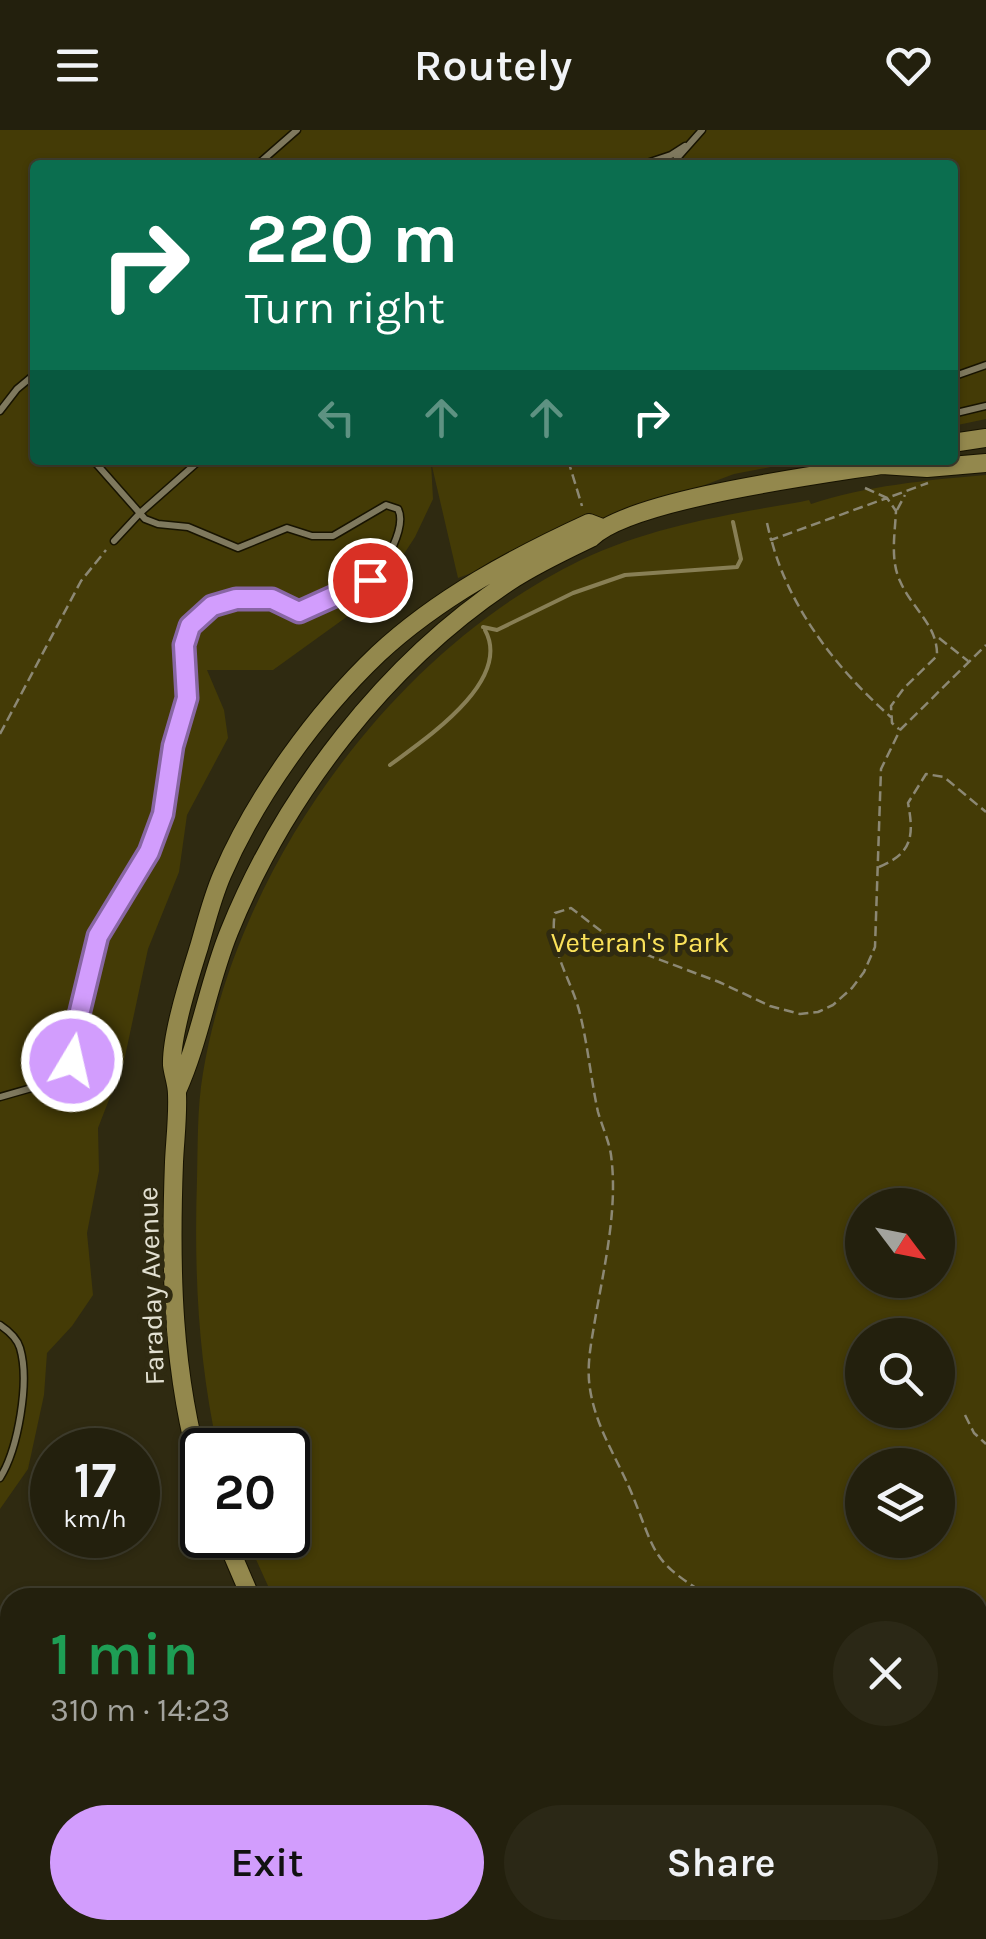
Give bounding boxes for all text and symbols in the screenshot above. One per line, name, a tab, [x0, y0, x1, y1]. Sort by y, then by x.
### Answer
icon: menu	[50, 38, 105, 93]
icon: heart	[881, 38, 936, 93]
text: Routely	[414, 39, 572, 91]
text: 220 m	[245, 198, 458, 280]
icon: right	[80, 200, 210, 330]
text: Turn right	[245, 282, 445, 334]
icon: left	[309, 390, 364, 445]
icon: ahead	[414, 390, 469, 445]
icon: ahead	[519, 390, 574, 445]
icon: right	[624, 390, 679, 445]
pin	[328, 538, 413, 623]
icon: arrive	[343, 553, 398, 608]
park label: Veteran's Park	[551, 926, 729, 959]
position arrow	[20, 1009, 124, 1113]
street label: Faraday Avenue	[131, 1186, 171, 1386]
north arrow	[845, 1188, 955, 1298]
map controls	[845, 1188, 955, 1558]
button: search	[845, 1318, 955, 1428]
speed limit sign: 20	[180, 1428, 310, 1558]
button: layers	[845, 1448, 955, 1558]
text: 17	[74, 1451, 116, 1510]
text: km/h	[63, 1504, 127, 1533]
text: 1 min	[50, 1619, 199, 1689]
button: close	[833, 1621, 938, 1726]
text: 310 m · 14:23	[50, 1692, 230, 1729]
button: Exit	[50, 1805, 484, 1920]
button: Share	[504, 1805, 938, 1920]

